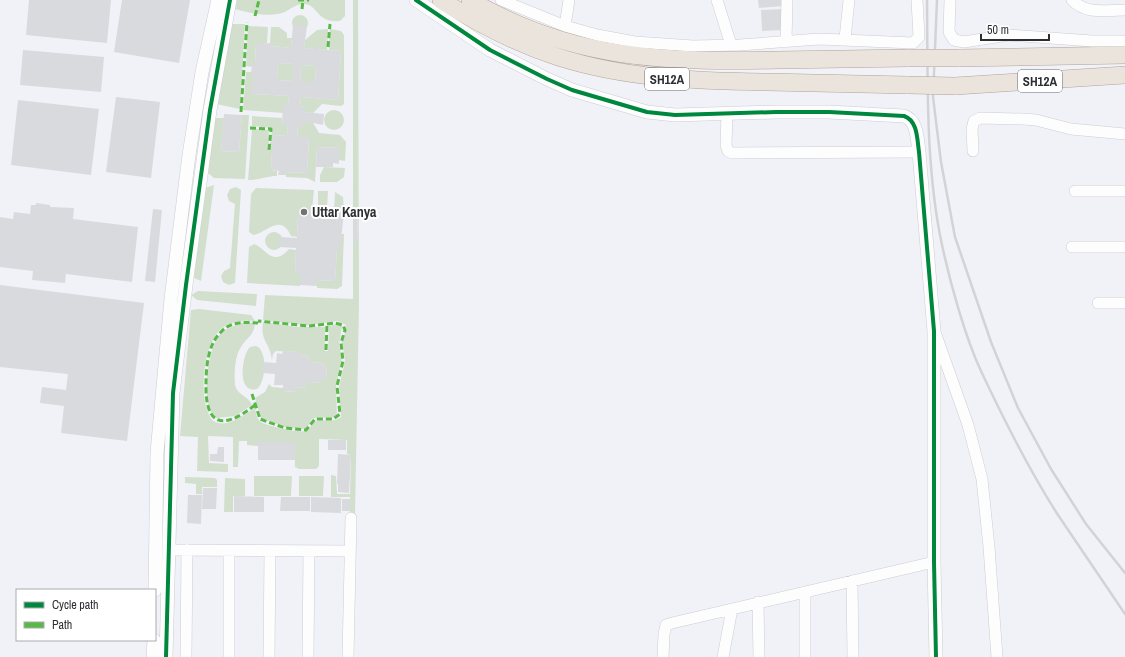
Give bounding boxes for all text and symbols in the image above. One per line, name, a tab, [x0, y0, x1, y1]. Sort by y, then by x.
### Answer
scale bar	[981, 16, 1049, 42]
text: 50 m	[987, 22, 1009, 38]
road number: SH12A	[645, 68, 689, 90]
road number: SH12A	[1018, 70, 1062, 92]
place label: Uttar Kanya	[312, 203, 377, 221]
marker: Uttar Kanya	[299, 207, 309, 217]
legend	[16, 589, 156, 641]
text: Cycle path	[52, 597, 99, 613]
text: Path	[52, 617, 72, 633]

